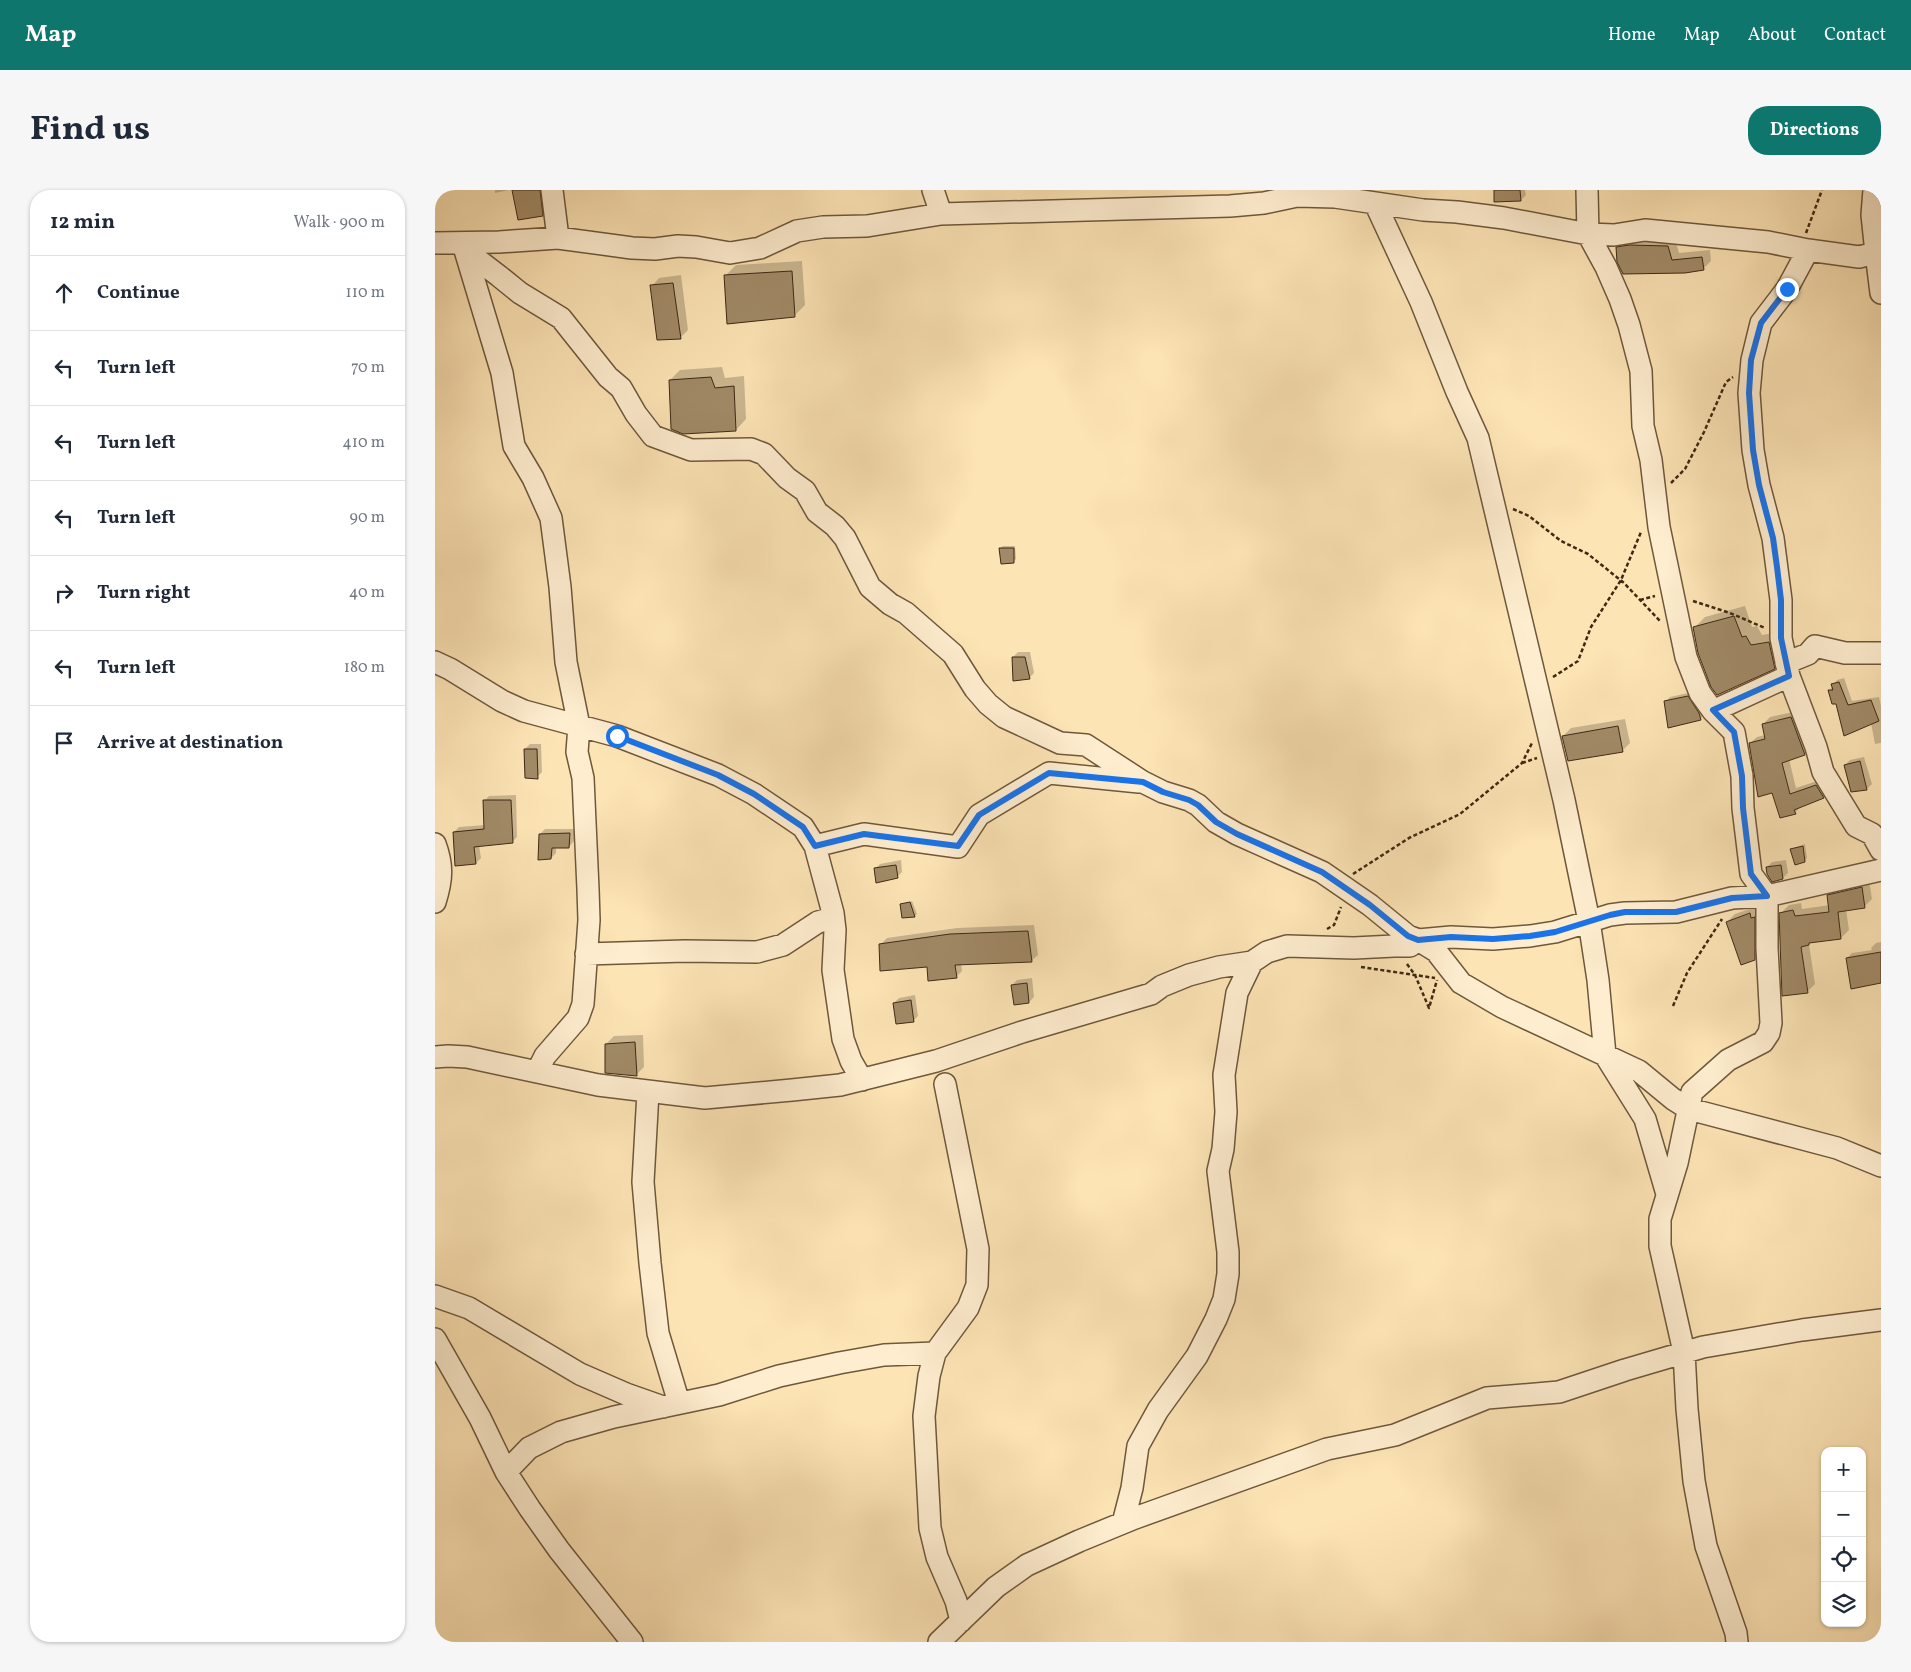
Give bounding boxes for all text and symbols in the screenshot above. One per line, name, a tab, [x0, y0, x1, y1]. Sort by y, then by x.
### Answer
text: Map	[25, 18, 76, 52]
text: Home	[1608, 23, 1656, 48]
text: Map	[1684, 23, 1720, 48]
text: About	[1748, 23, 1796, 48]
text: Contact	[1824, 23, 1886, 48]
text: Find us	[30, 106, 150, 154]
button: Directions	[1748, 106, 1881, 155]
text: 12 min	[50, 208, 115, 237]
text: Walk · 900 m	[294, 212, 385, 234]
route end	[1776, 278, 1799, 301]
icon: ahead	[50, 279, 78, 307]
text: Continue	[97, 280, 180, 306]
text: 110 m	[346, 282, 385, 304]
icon: left	[50, 354, 78, 382]
text: Turn left	[97, 355, 176, 381]
text: 70 m	[351, 357, 385, 379]
icon: left	[50, 429, 78, 457]
text: Turn left	[97, 430, 176, 456]
text: 410 m	[342, 432, 385, 454]
icon: left	[50, 504, 78, 532]
text: Turn left	[97, 505, 176, 531]
text: 90 m	[349, 507, 385, 529]
icon: right	[50, 579, 78, 607]
text: Turn right	[97, 580, 190, 606]
text: 40 m	[349, 582, 385, 604]
icon: left	[50, 654, 78, 682]
text: Turn left	[97, 655, 176, 681]
text: 180 m	[344, 657, 385, 679]
route start	[606, 725, 629, 748]
icon: arrive	[50, 729, 78, 757]
text: Arrive at destination	[97, 730, 283, 756]
map controls	[1821, 1447, 1866, 1627]
button: +	[1821, 1447, 1866, 1492]
button: −	[1821, 1492, 1866, 1537]
button: locate	[1821, 1537, 1866, 1582]
button: layers	[1821, 1582, 1866, 1627]

